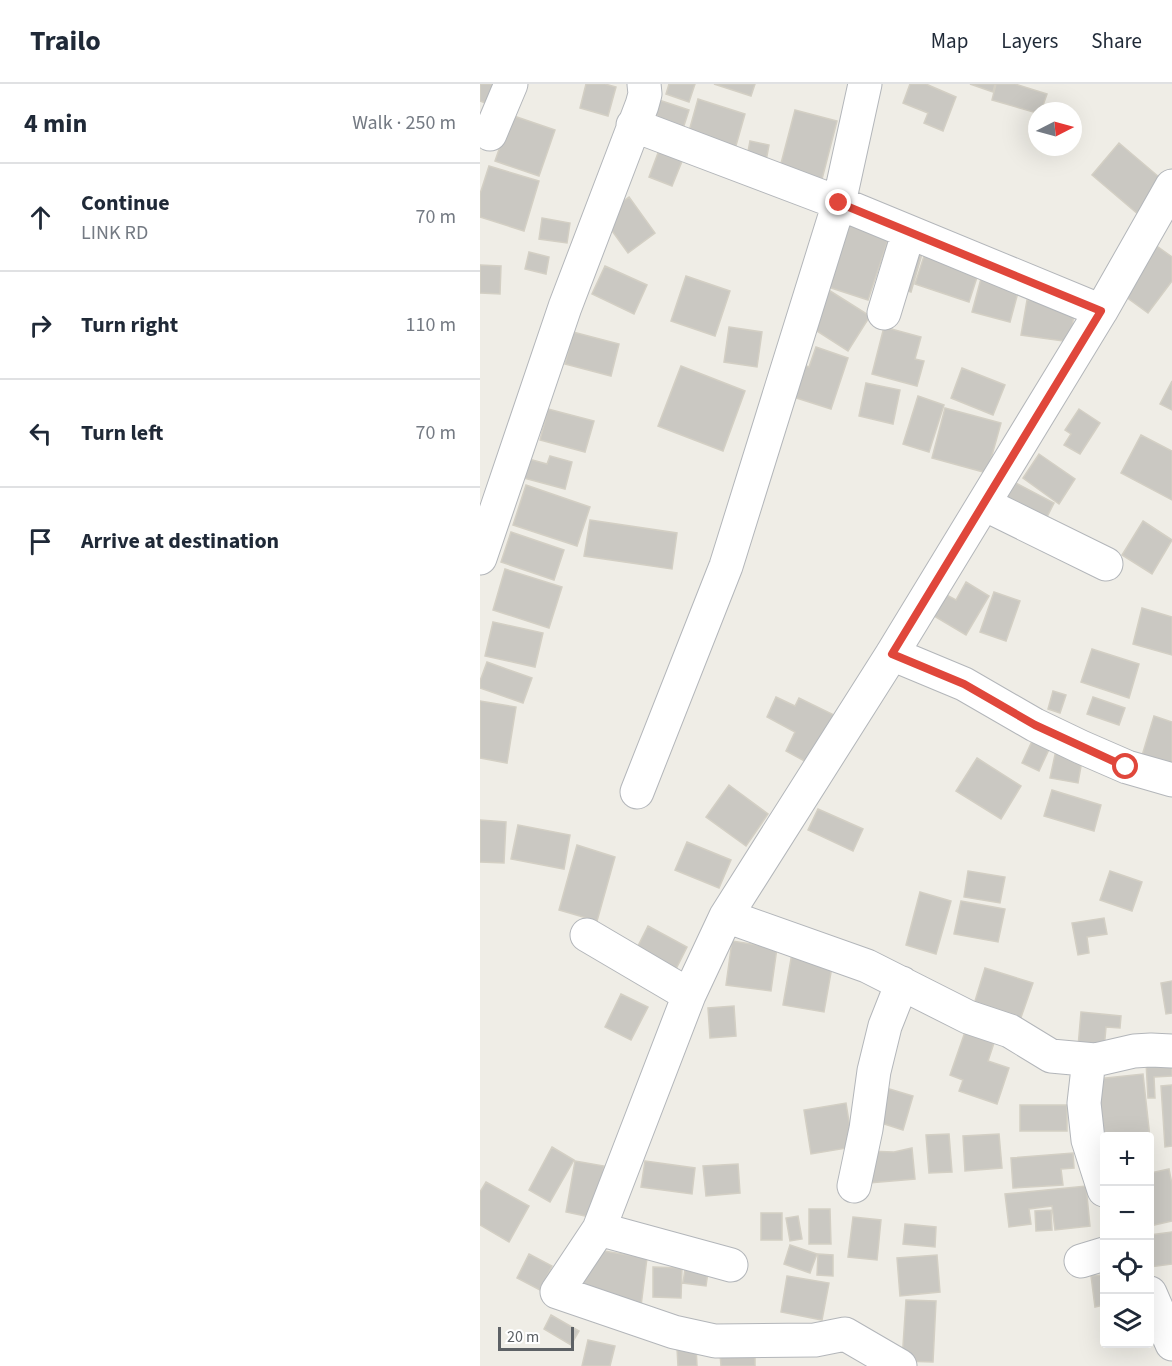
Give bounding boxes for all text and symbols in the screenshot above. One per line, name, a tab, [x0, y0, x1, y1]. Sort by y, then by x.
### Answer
text: Trailo	[30, 21, 101, 61]
text: Map	[931, 26, 968, 56]
text: Layers	[1001, 26, 1058, 56]
text: Share	[1091, 26, 1142, 56]
north arrow	[1028, 102, 1082, 156]
text: 4 min	[24, 105, 87, 142]
text: Walk · 250 m	[352, 109, 456, 137]
text: Continue	[81, 187, 170, 219]
route end	[825, 189, 851, 215]
icon: ahead	[24, 201, 57, 234]
text: 70 m	[416, 203, 456, 231]
text: LINK RD	[81, 219, 148, 247]
icon: right	[24, 309, 57, 342]
text: Turn right	[81, 309, 178, 341]
text: 110 m	[406, 311, 456, 339]
icon: left	[24, 417, 57, 450]
text: Turn left	[81, 417, 163, 449]
text: 70 m	[416, 419, 456, 447]
icon: arrive	[24, 525, 57, 558]
text: Arrive at destination	[81, 525, 279, 557]
route start	[1112, 753, 1138, 779]
map controls	[1100, 1132, 1154, 1348]
button: +	[1100, 1132, 1154, 1186]
button: −	[1100, 1186, 1154, 1240]
button: locate	[1100, 1240, 1154, 1294]
button: layers	[1100, 1294, 1154, 1348]
scale bar	[498, 1324, 574, 1352]
text: 20 m	[507, 1326, 539, 1348]

